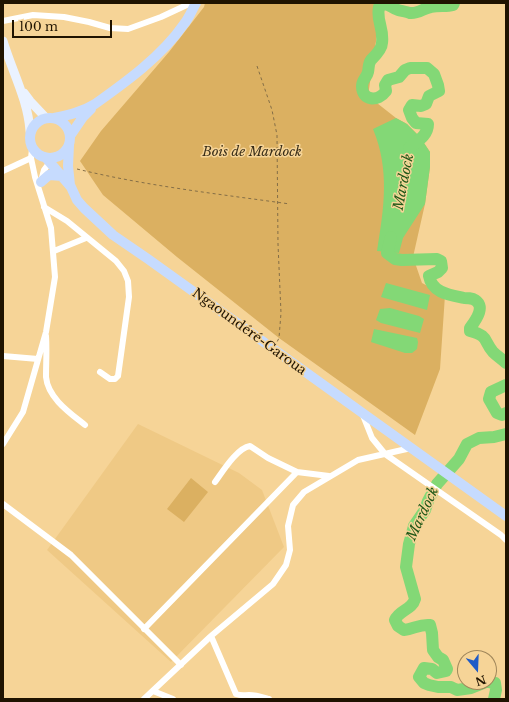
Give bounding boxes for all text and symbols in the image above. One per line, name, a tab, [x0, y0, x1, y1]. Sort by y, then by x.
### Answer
scale bar	[14, 12, 114, 38]
text: 100 m	[19, 19, 58, 34]
park label: Bois de Mardock	[202, 144, 302, 160]
water label: Mardock	[390, 152, 418, 212]
street label: Ngaoundéré-Garoua	[189, 285, 309, 379]
water label: Mardock	[403, 485, 443, 543]
north arrow	[457, 650, 497, 690]
text: N	[473, 672, 488, 689]

